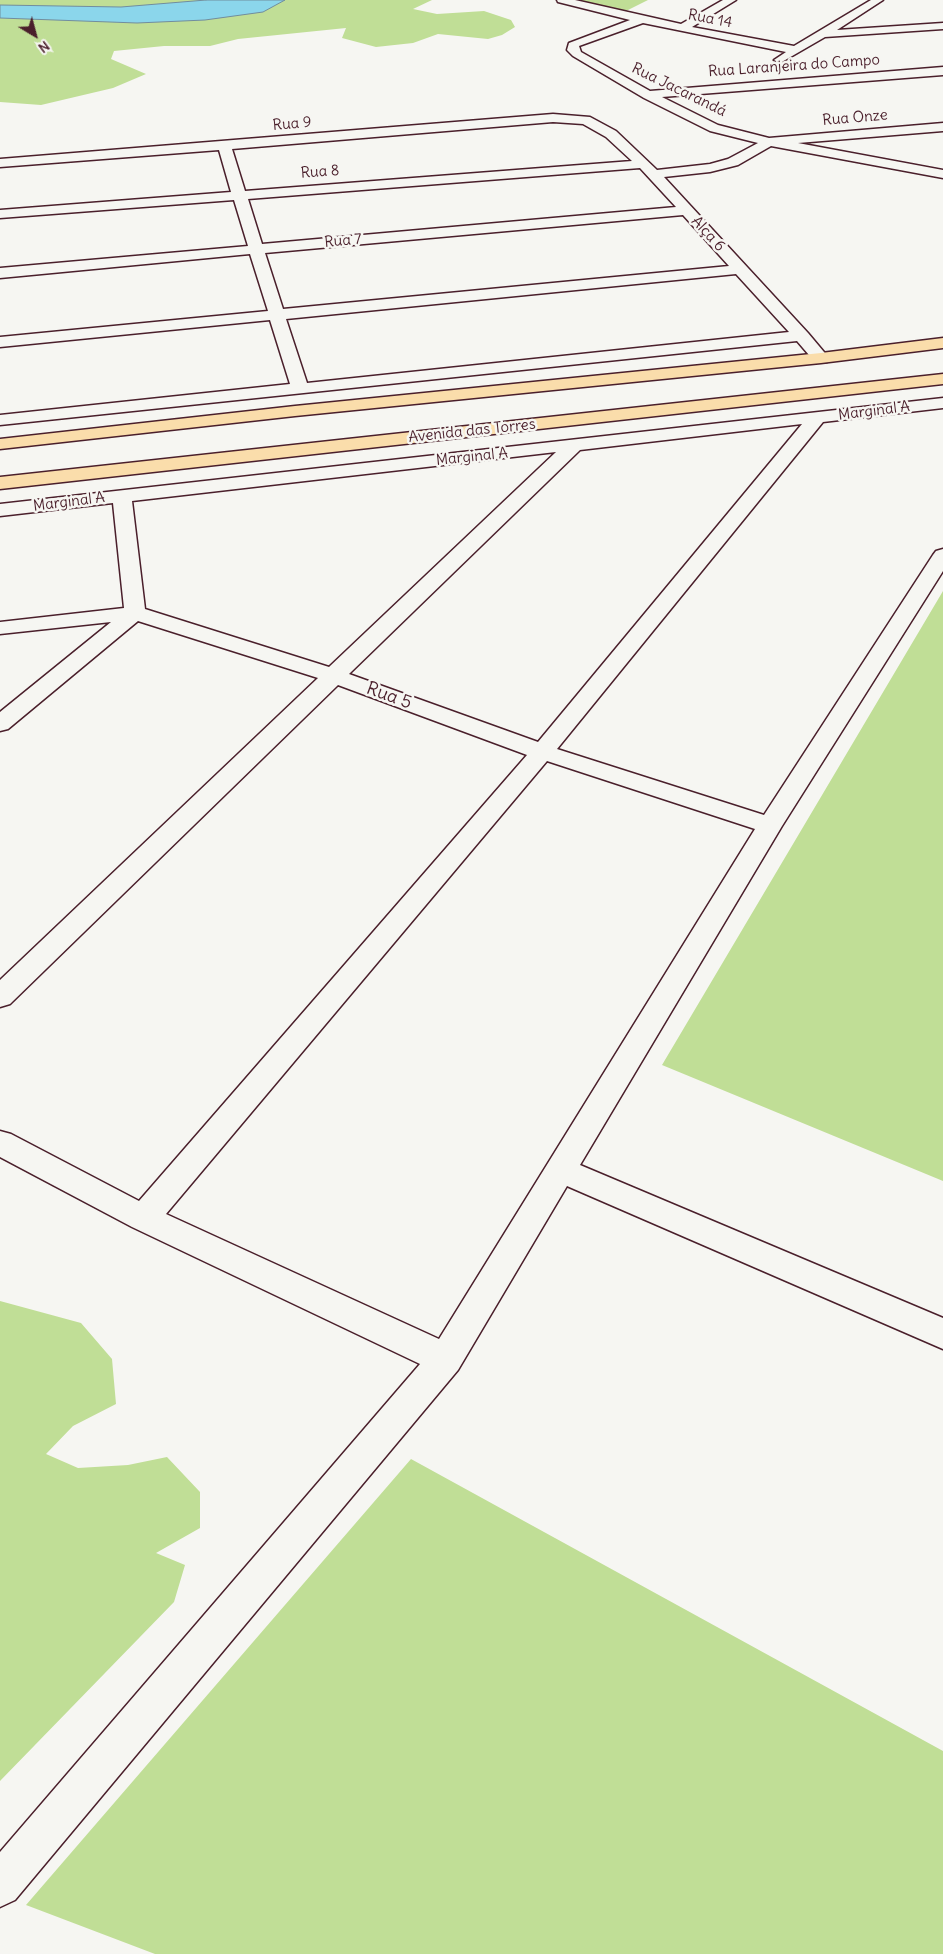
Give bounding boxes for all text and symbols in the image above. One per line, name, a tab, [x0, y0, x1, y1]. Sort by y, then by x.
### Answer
street label: Rua 14	[686, 6, 734, 32]
north arrow	[10, 10, 60, 60]
text: N	[35, 37, 53, 57]
street label: Rua Laranjeira do Campo	[707, 51, 881, 81]
street label: Rua Jacarandá	[629, 59, 729, 121]
street label: Rua Onze	[822, 106, 888, 130]
street label: Rua 9	[272, 113, 312, 135]
street label: Rua 8	[300, 162, 340, 182]
street label: Alça 6	[687, 213, 729, 255]
street label: Rua 7	[323, 230, 363, 252]
street label: Marginal A	[837, 398, 911, 424]
street label: Avenida das Torres	[408, 415, 536, 447]
street label: Marginal A	[435, 444, 509, 470]
street label: Marginal A	[32, 489, 106, 515]
street label: Rua 5	[363, 678, 415, 714]

